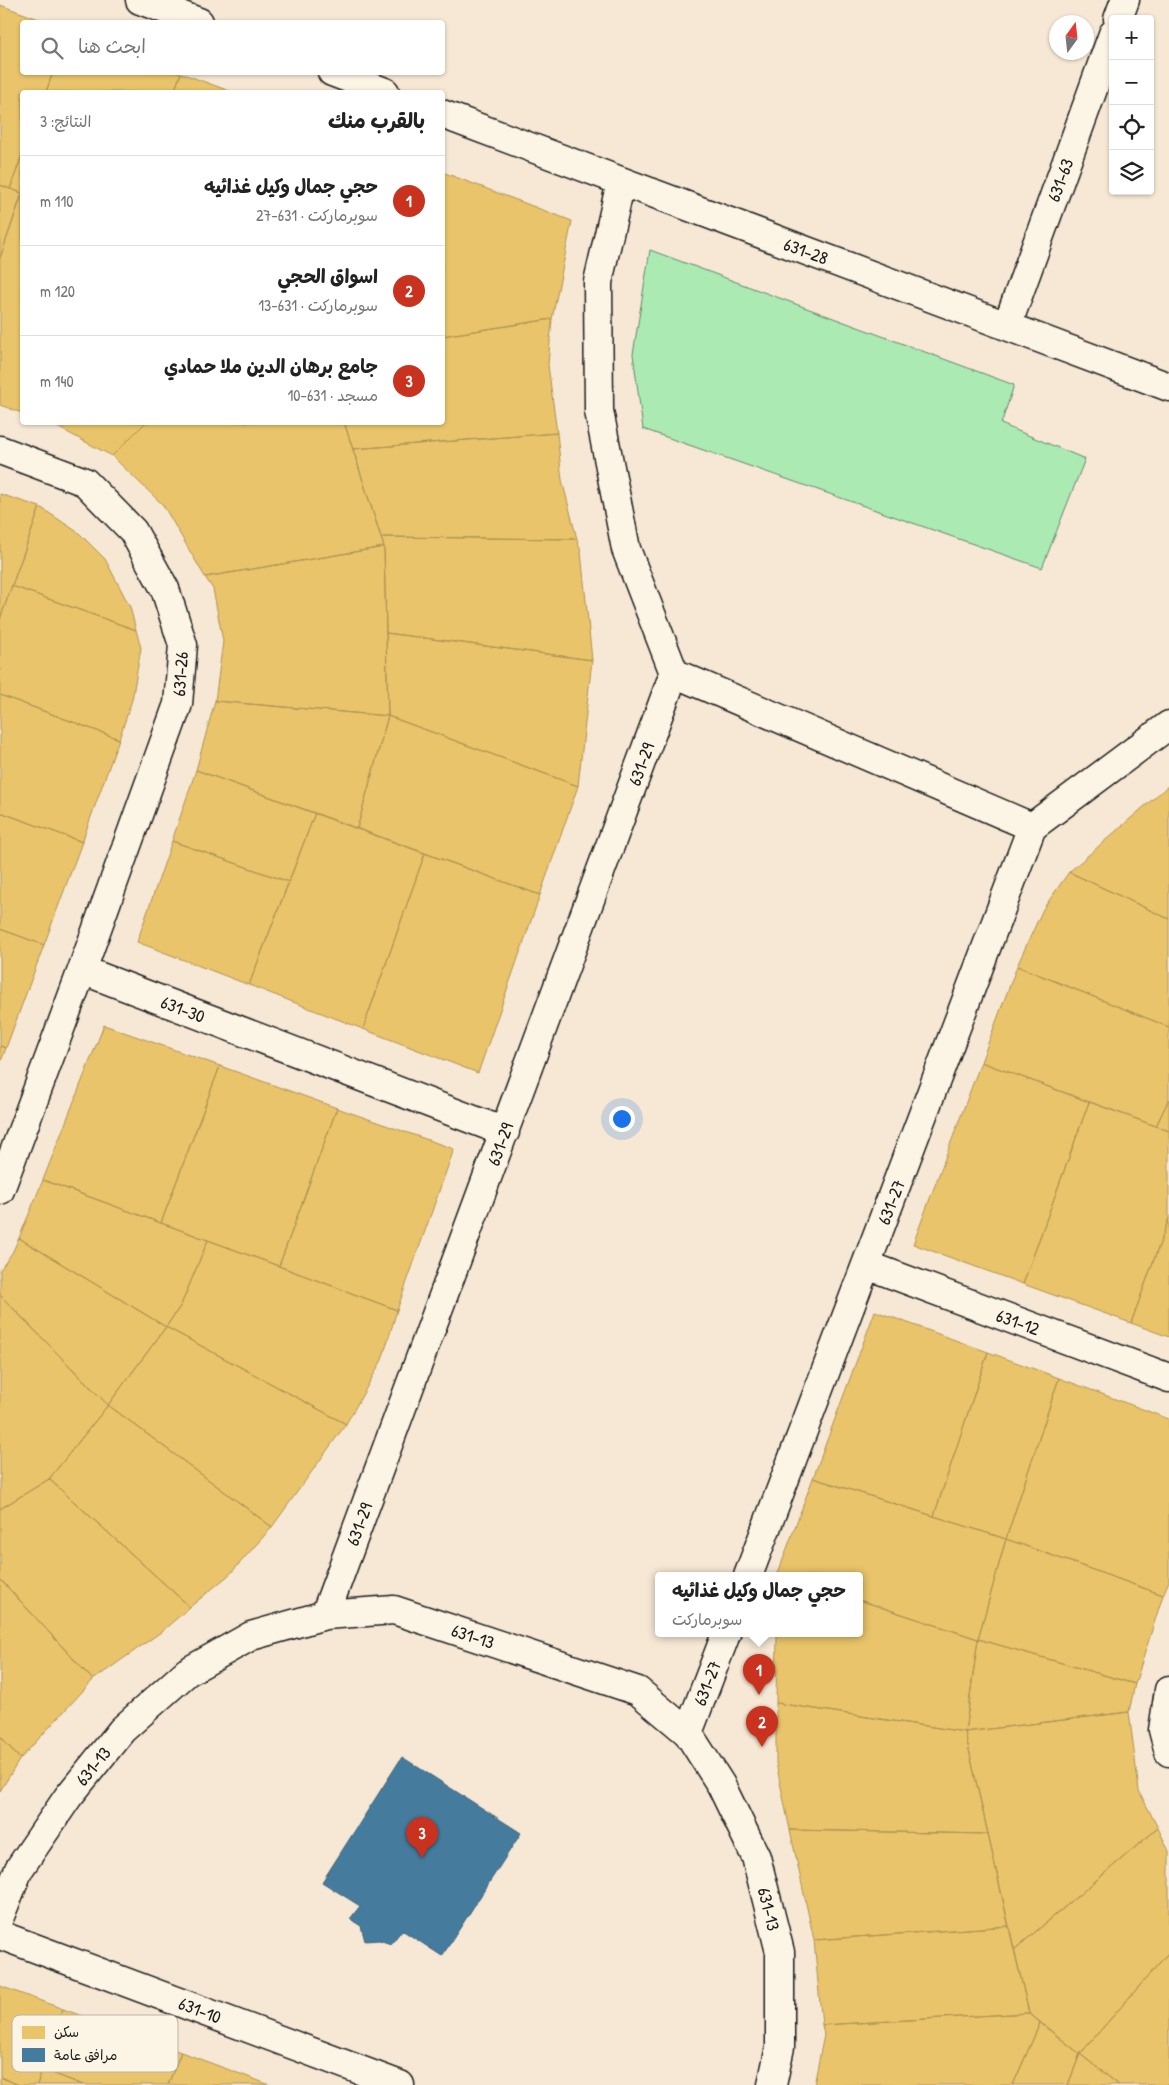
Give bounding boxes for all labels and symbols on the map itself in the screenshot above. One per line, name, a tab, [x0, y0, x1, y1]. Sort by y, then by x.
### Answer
north arrow	[1049, 15, 1094, 60]
street label: 631-63	[1041, 155, 1079, 205]
street label: 631-28	[780, 232, 832, 271]
street label: 631-26	[166, 651, 194, 697]
street label: 631-29	[622, 739, 660, 789]
street label: 631-30	[157, 989, 209, 1029]
your location	[609, 1106, 635, 1132]
street label: 631-29	[481, 1119, 519, 1169]
street label: 631-27	[871, 1176, 911, 1228]
street label: 631-12	[993, 1303, 1043, 1341]
street label: 631-29	[340, 1499, 378, 1549]
street label: 631-13	[448, 1617, 498, 1655]
pin: 1	[743, 1654, 775, 1695]
street label: 631-27	[687, 1657, 727, 1709]
pin: 2	[746, 1706, 778, 1747]
street label: 631-13	[70, 1741, 116, 1791]
pin: 3	[406, 1817, 438, 1858]
street label: 631-13	[752, 1885, 786, 1933]
street label: 631-10	[175, 1991, 225, 2029]
legend	[12, 2015, 178, 2072]
text: سكن	[54, 2022, 79, 2041]
text: مرافق عامة	[54, 2045, 117, 2064]

